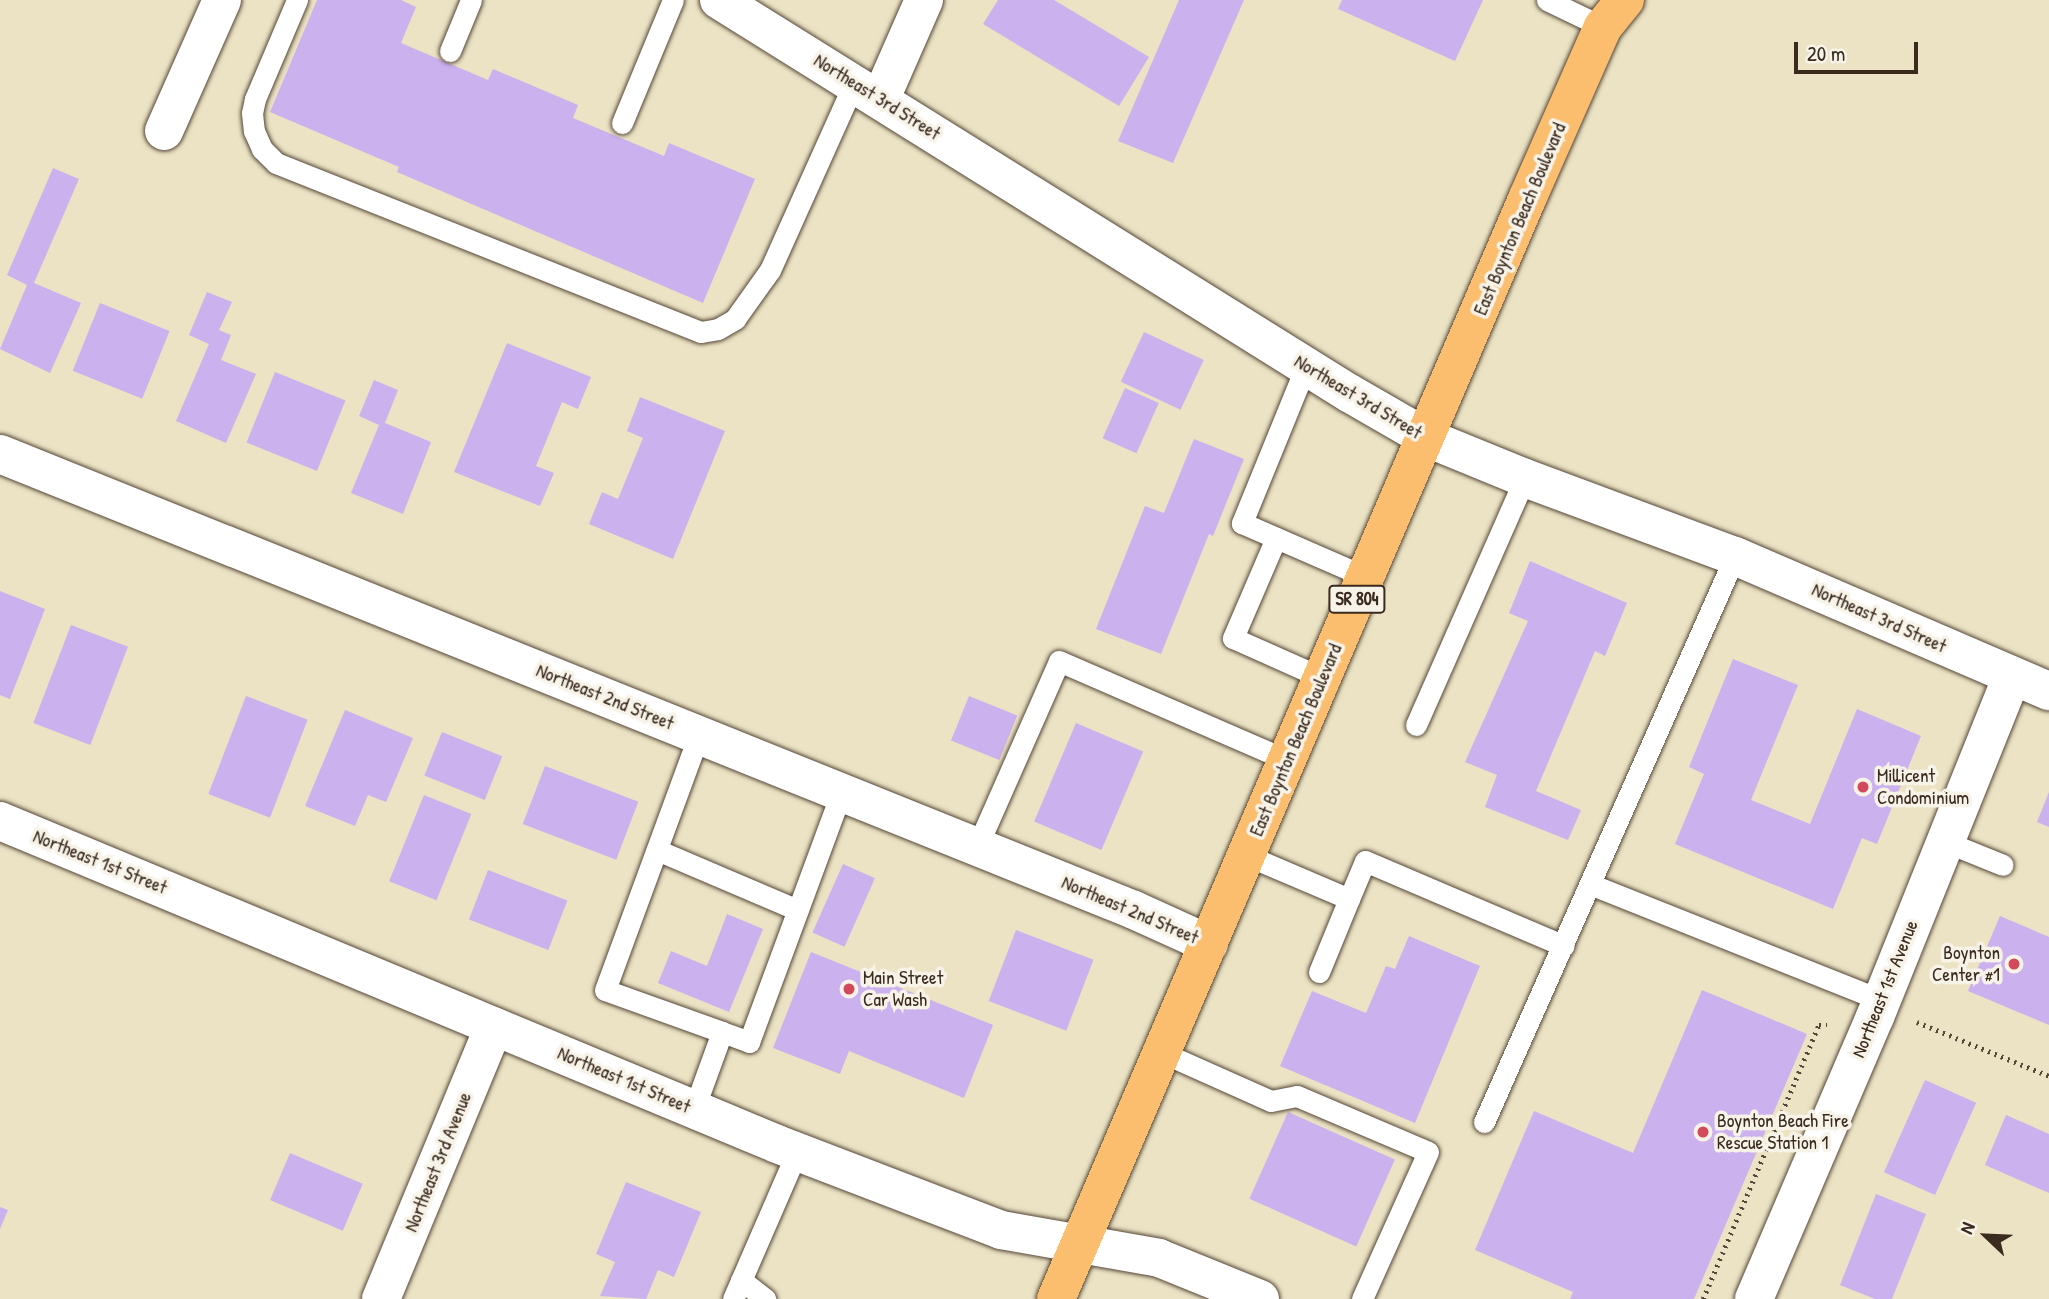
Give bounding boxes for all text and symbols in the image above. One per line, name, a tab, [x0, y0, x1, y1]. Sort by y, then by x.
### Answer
scale bar	[1797, 28, 1921, 72]
text: 20 m	[1807, 39, 1845, 68]
street label: Northeast 3rd Street	[810, 49, 944, 145]
street label: East Boynton Beach Boulevard	[1469, 119, 1571, 319]
street label: Northeast 3rd Street	[1290, 350, 1426, 444]
street label: Northeast 3rd Street	[1808, 578, 1950, 658]
road number: SR 804	[1327, 584, 1387, 614]
street label: East Boynton Beach Boulevard	[1245, 640, 1347, 840]
street label: Northeast 2nd Street	[533, 659, 677, 735]
place label: Millicent Condominium	[1877, 765, 1969, 809]
marker: Millicent Condominium	[1855, 779, 1871, 795]
street label: Northeast 1st Street	[30, 825, 170, 899]
street label: Northeast 2nd Street	[1058, 871, 1202, 949]
street label: Northeast 1st Avenue	[1847, 917, 1923, 1061]
place label: Boynton Center #1	[1932, 942, 2000, 986]
marker: Boynton Center #1	[2006, 956, 2022, 972]
place label: Main Street Car Wash	[863, 967, 943, 1011]
marker: Main Street Car Wash	[841, 981, 857, 997]
street label: Northeast 1st Street	[554, 1042, 694, 1118]
street label: Northeast 3rd Avenue	[400, 1089, 476, 1235]
place label: Boynton Beach Fire Rescue Station 1	[1717, 1110, 1849, 1154]
marker: Boynton Beach Fire Rescue Station 1	[1695, 1124, 1711, 1140]
north arrow	[1951, 1201, 2021, 1271]
text: N	[1953, 1218, 1981, 1238]

